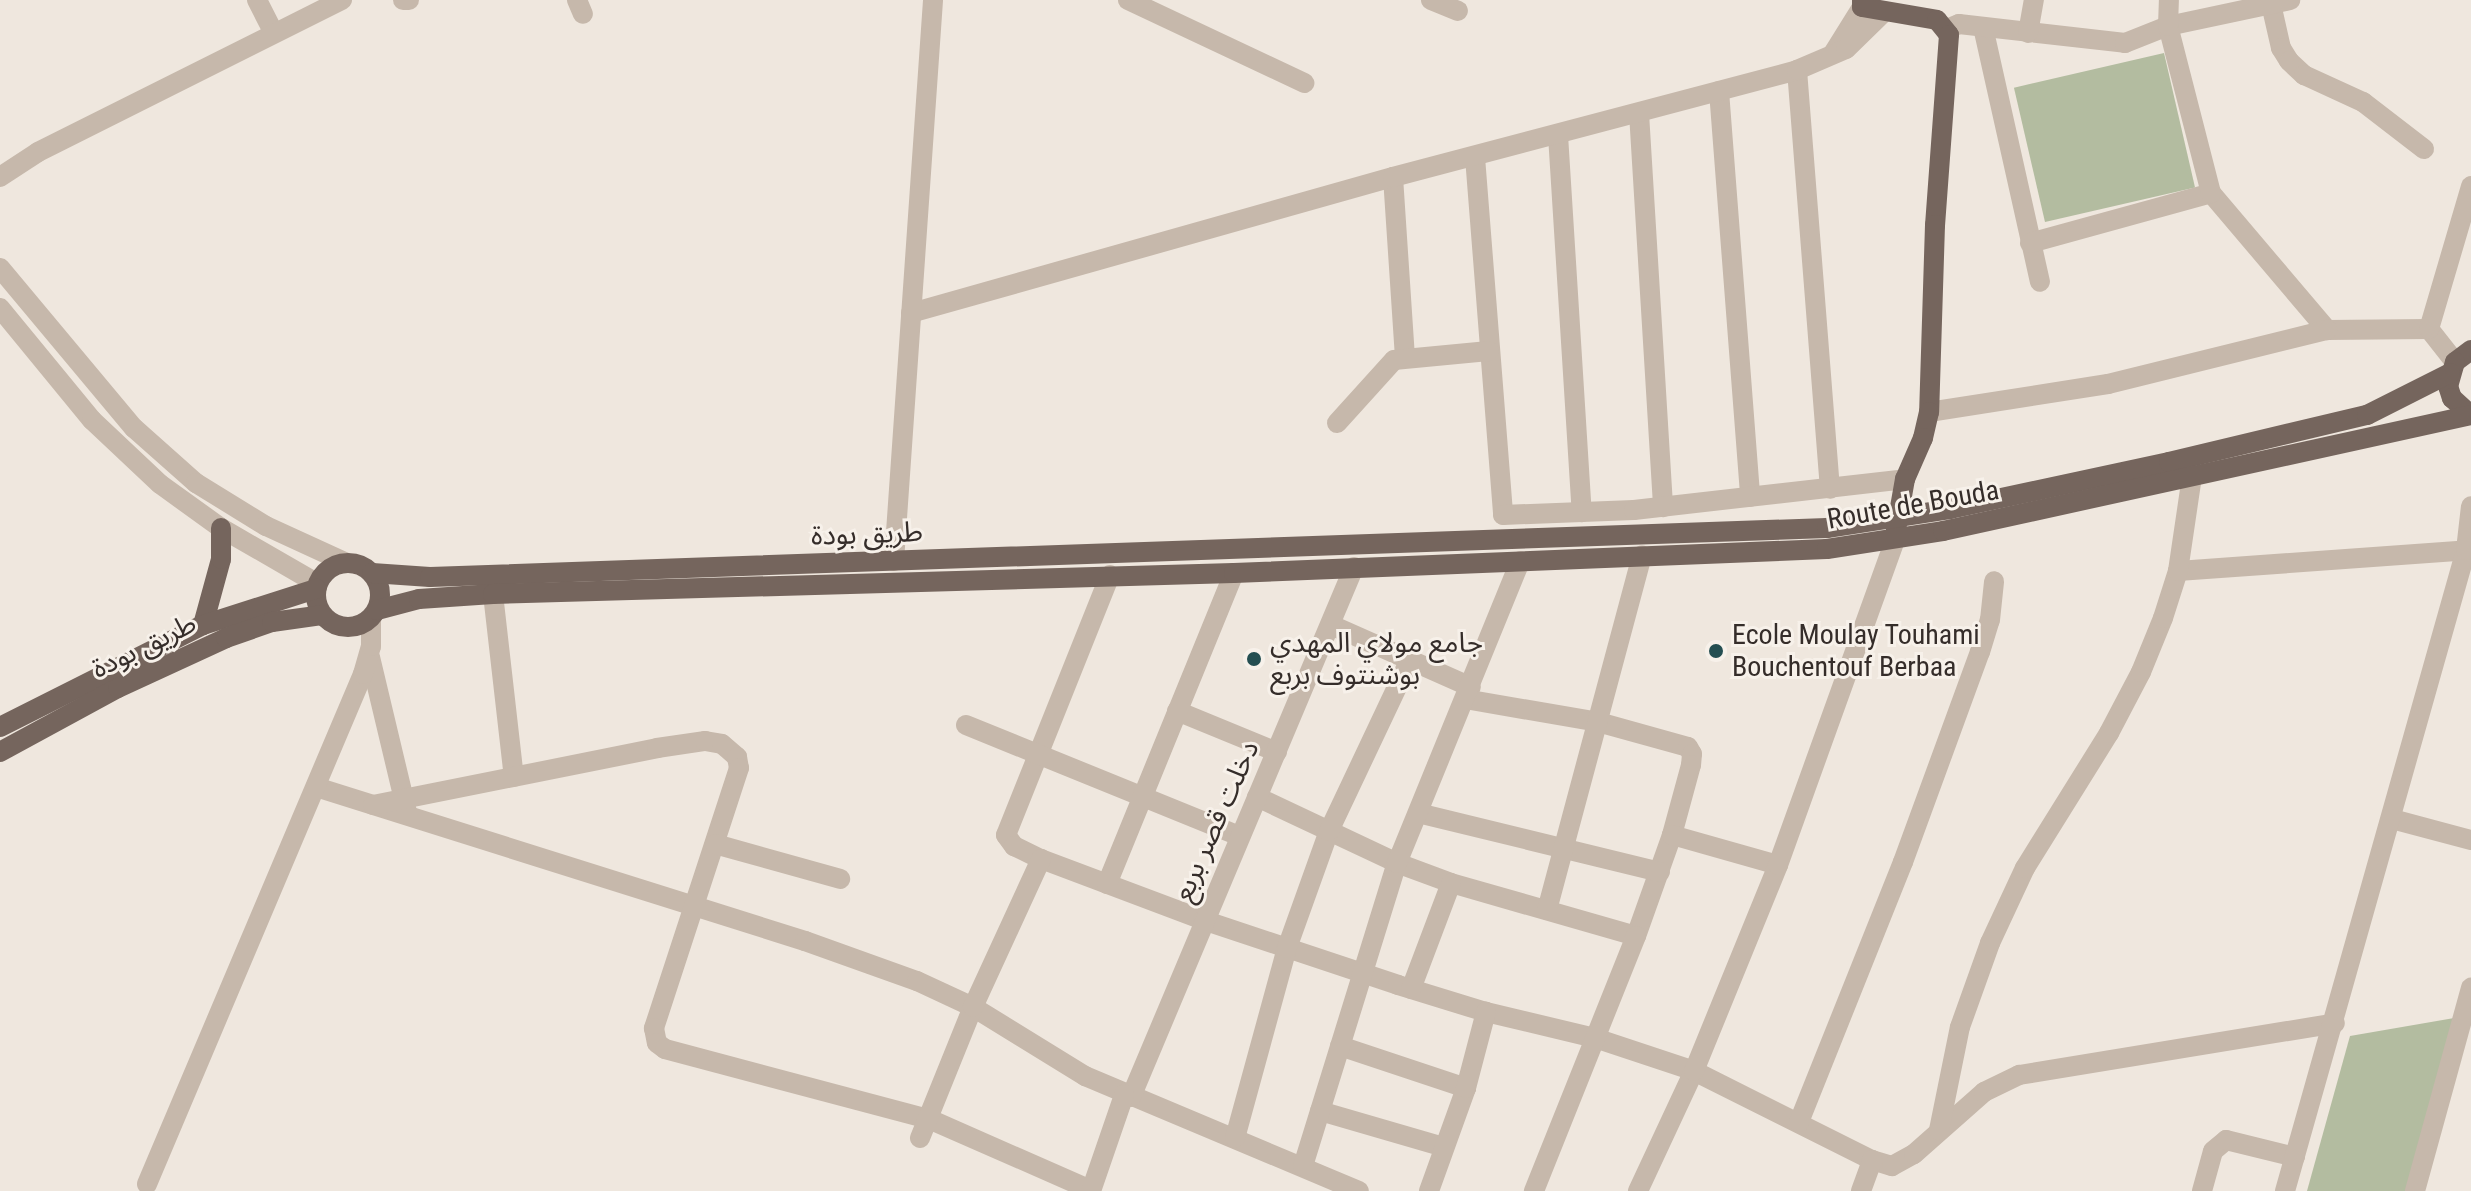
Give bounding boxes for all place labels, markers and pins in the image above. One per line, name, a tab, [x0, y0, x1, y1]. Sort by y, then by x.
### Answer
place label: Ecole Moulay Touhami Bouchentouf Berbaa	[1732, 618, 1980, 684]
place label: جامع مولاي المهدي بوشنتوف بربع	[1270, 626, 1483, 692]
marker: Ecole Moulay Touhami Bouchentouf Berbaa	[1707, 642, 1725, 660]
marker: جامع مولاي المهدي بوشنتوف بربع	[1245, 650, 1263, 668]

